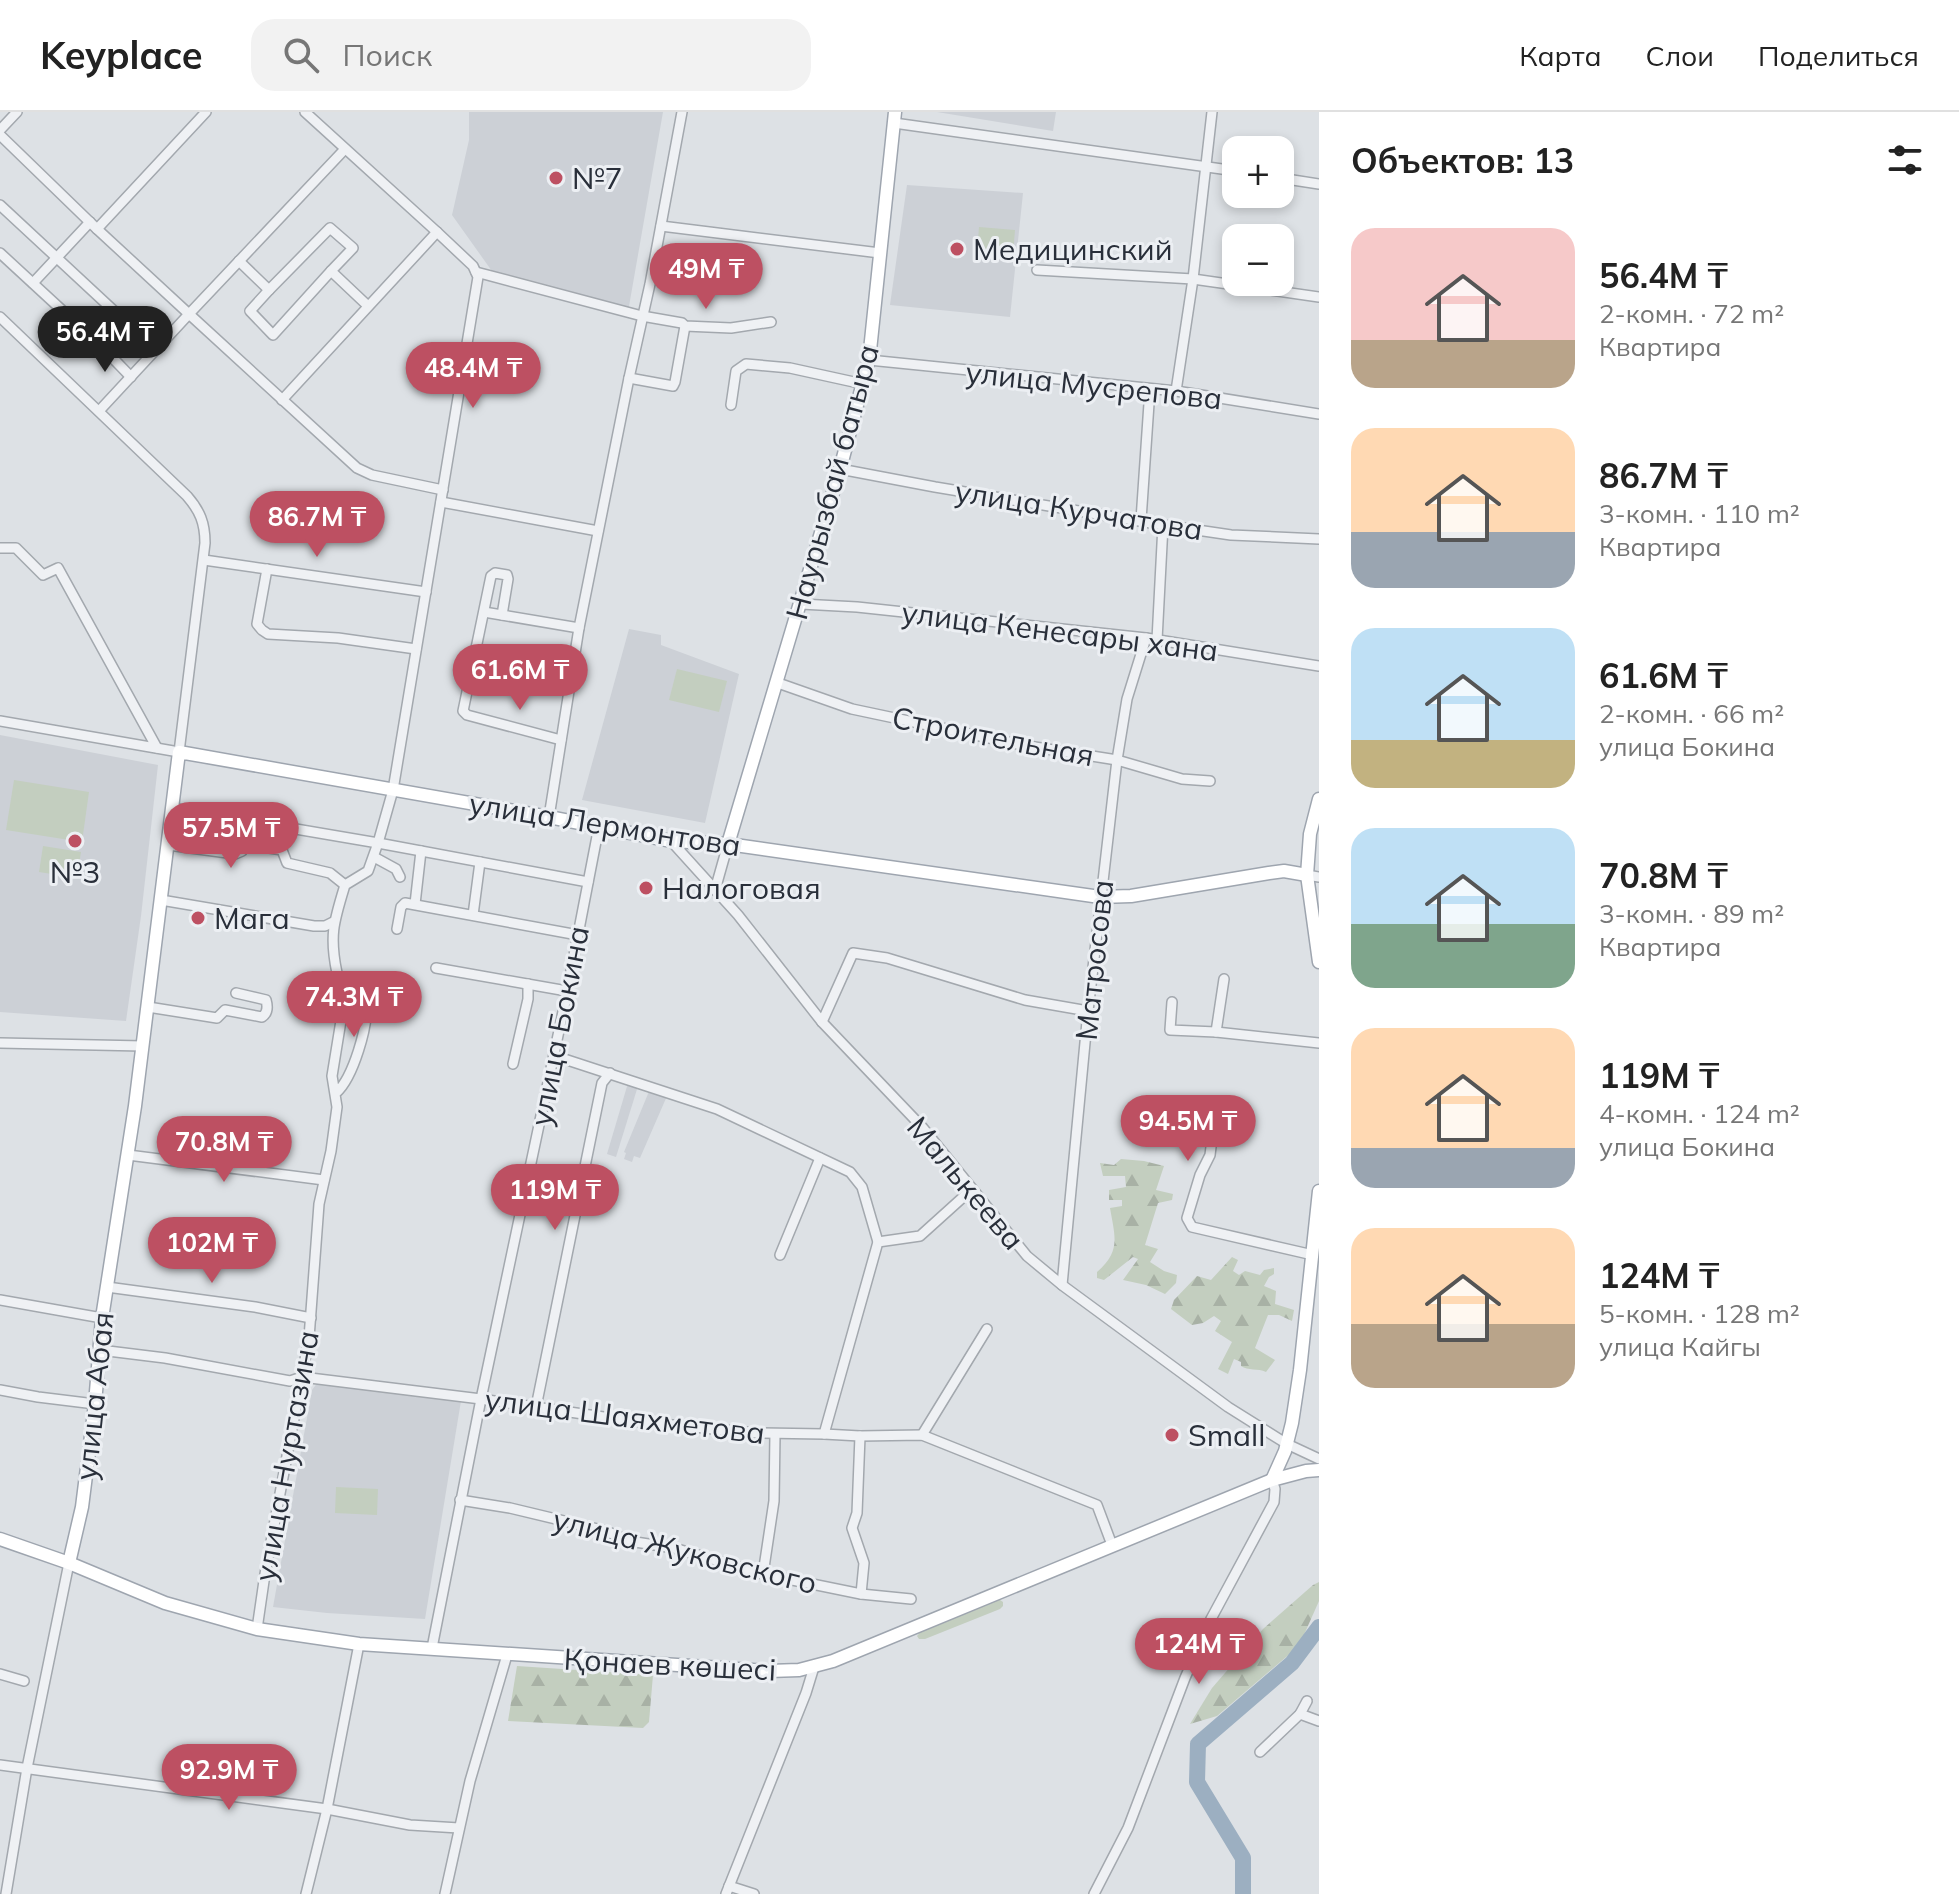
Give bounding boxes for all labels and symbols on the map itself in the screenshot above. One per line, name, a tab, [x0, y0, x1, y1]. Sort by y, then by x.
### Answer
place label: №7	[572, 159, 623, 197]
marker: №7	[547, 169, 565, 187]
place label: Медицинский	[973, 230, 1173, 268]
marker: Медицинский	[948, 240, 966, 258]
pin: 49M ₸	[650, 243, 762, 311]
pin: 56.4M ₸	[31, 306, 179, 374]
street label: Наурызбай батыра	[777, 340, 887, 624]
pin: 48.4M ₸	[399, 342, 547, 410]
street label: улица Мусрепова	[964, 353, 1224, 417]
street label: улица Курчатова	[953, 472, 1205, 548]
pin: 86.7M ₸	[243, 491, 391, 559]
street label: улица Кенесары хана	[900, 593, 1220, 669]
pin: 61.6M ₸	[446, 644, 594, 712]
street label: Строительная	[889, 698, 1097, 774]
street label: улица Лермонтова	[466, 784, 744, 864]
pin: 57.5M ₸	[157, 802, 305, 870]
marker: №3	[66, 832, 84, 850]
place label: №3	[50, 853, 100, 891]
place label: Налоговая	[662, 869, 821, 907]
street label: Матросова	[1067, 878, 1121, 1042]
marker: Налоговая	[637, 879, 655, 897]
place label: Мага	[214, 899, 290, 937]
marker: Мага	[189, 909, 207, 927]
street label: улица Бокина	[521, 923, 597, 1129]
pin: 74.3M ₸	[280, 971, 428, 1039]
pin: 94.5M ₸	[1114, 1095, 1262, 1163]
street label: Малькеева	[899, 1109, 1033, 1257]
pin: 70.8M ₸	[150, 1116, 298, 1184]
pin: 119M ₸	[490, 1164, 620, 1232]
pin: 102M ₸	[147, 1217, 277, 1285]
street label: улица Абая	[66, 1310, 122, 1482]
street label: улица Нуртазина	[245, 1328, 327, 1584]
street label: улица Шаяхметова	[483, 1380, 767, 1452]
place label: Small	[1188, 1416, 1265, 1454]
marker: Small	[1163, 1426, 1181, 1444]
street label: улица Жуковского	[549, 1500, 821, 1602]
pin: 124M ₸	[1134, 1618, 1264, 1686]
street label: Қонаев көшесі	[563, 1639, 777, 1689]
pin: 92.9M ₸	[155, 1744, 303, 1812]

